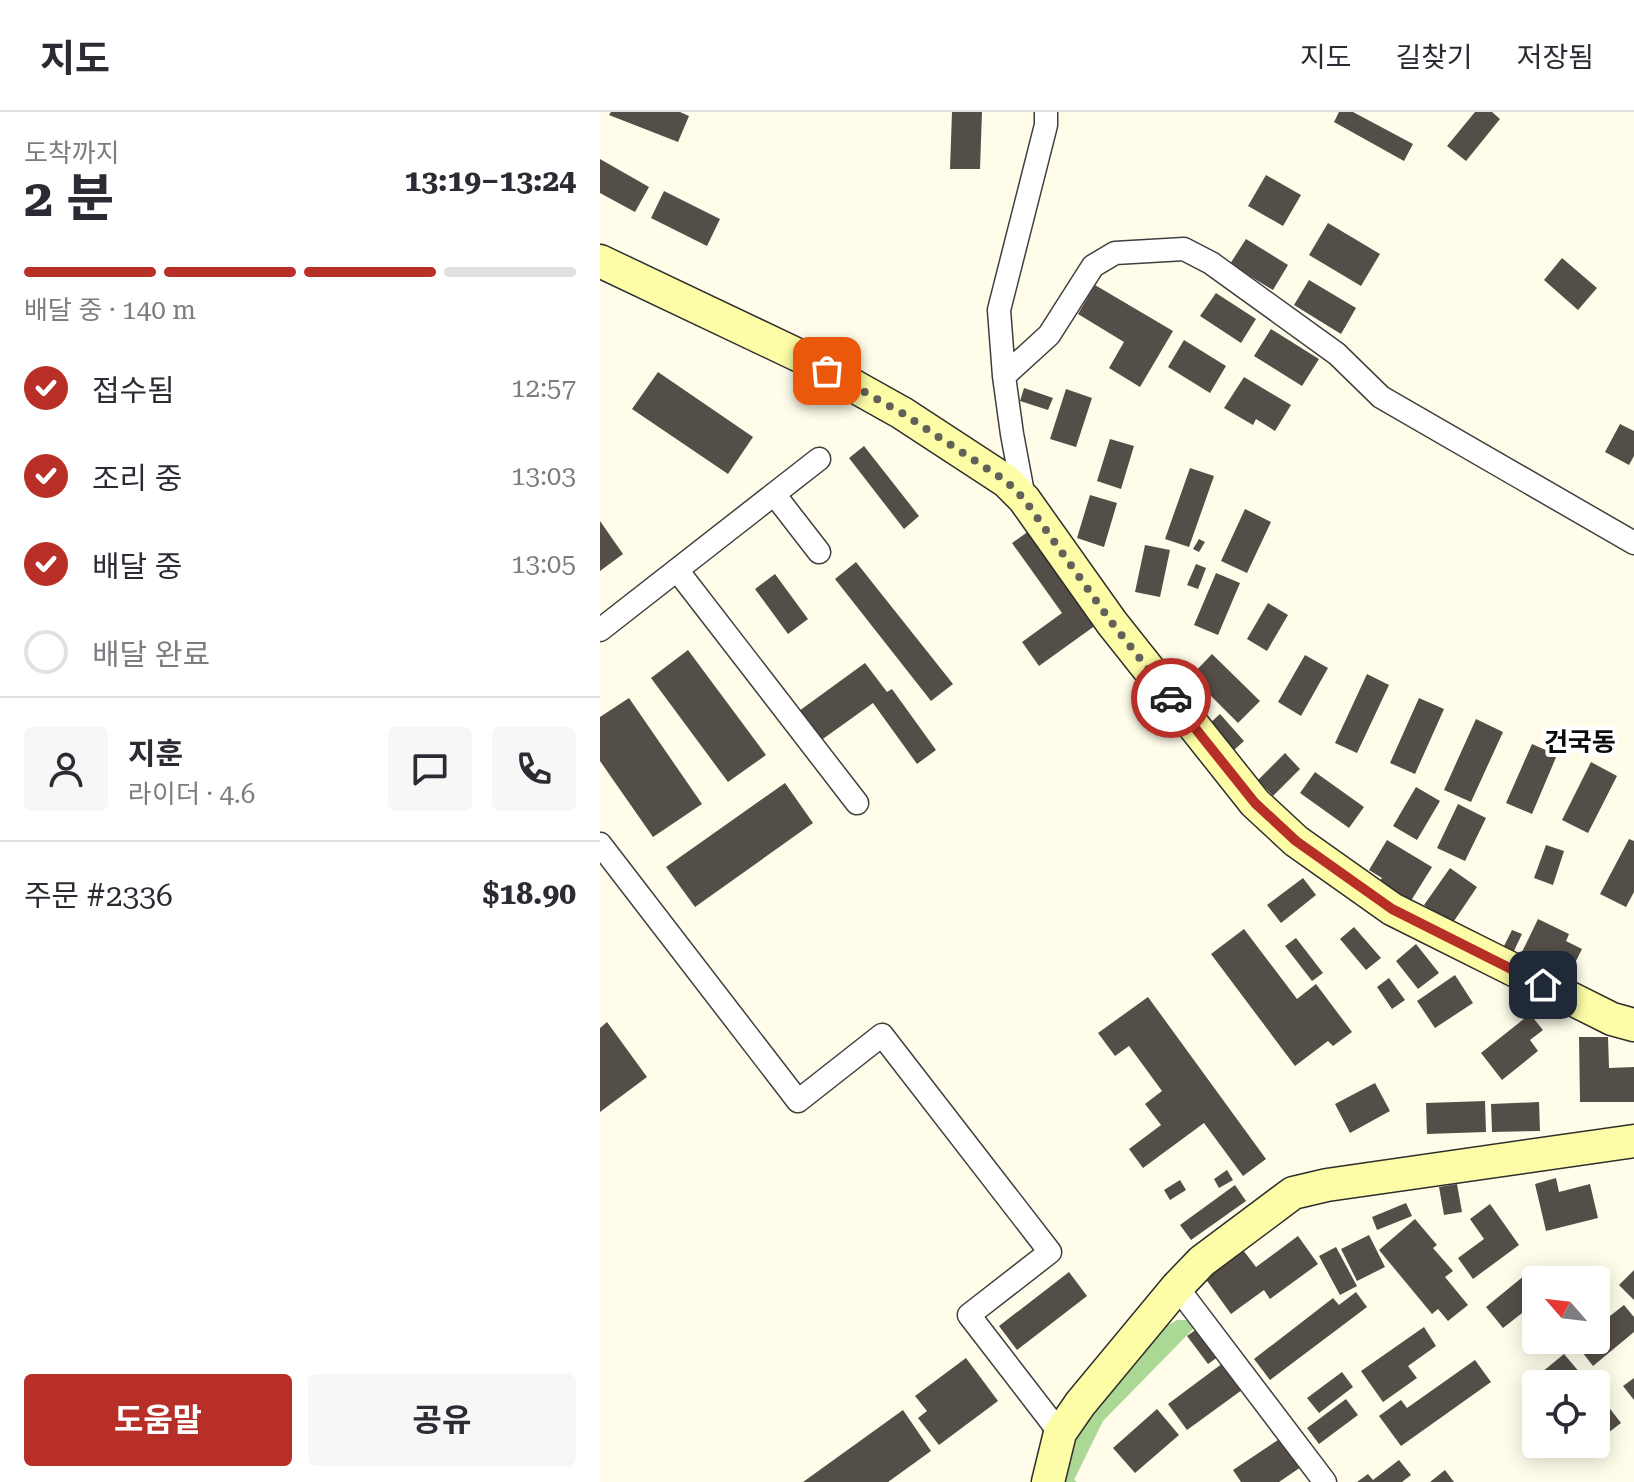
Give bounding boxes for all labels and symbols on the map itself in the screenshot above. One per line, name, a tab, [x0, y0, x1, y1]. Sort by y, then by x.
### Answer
pin	[793, 337, 861, 405]
courier	[1131, 658, 1211, 738]
district label: 건국동	[1544, 727, 1616, 757]
pin	[1509, 951, 1577, 1019]
north arrow	[1522, 1266, 1610, 1354]

